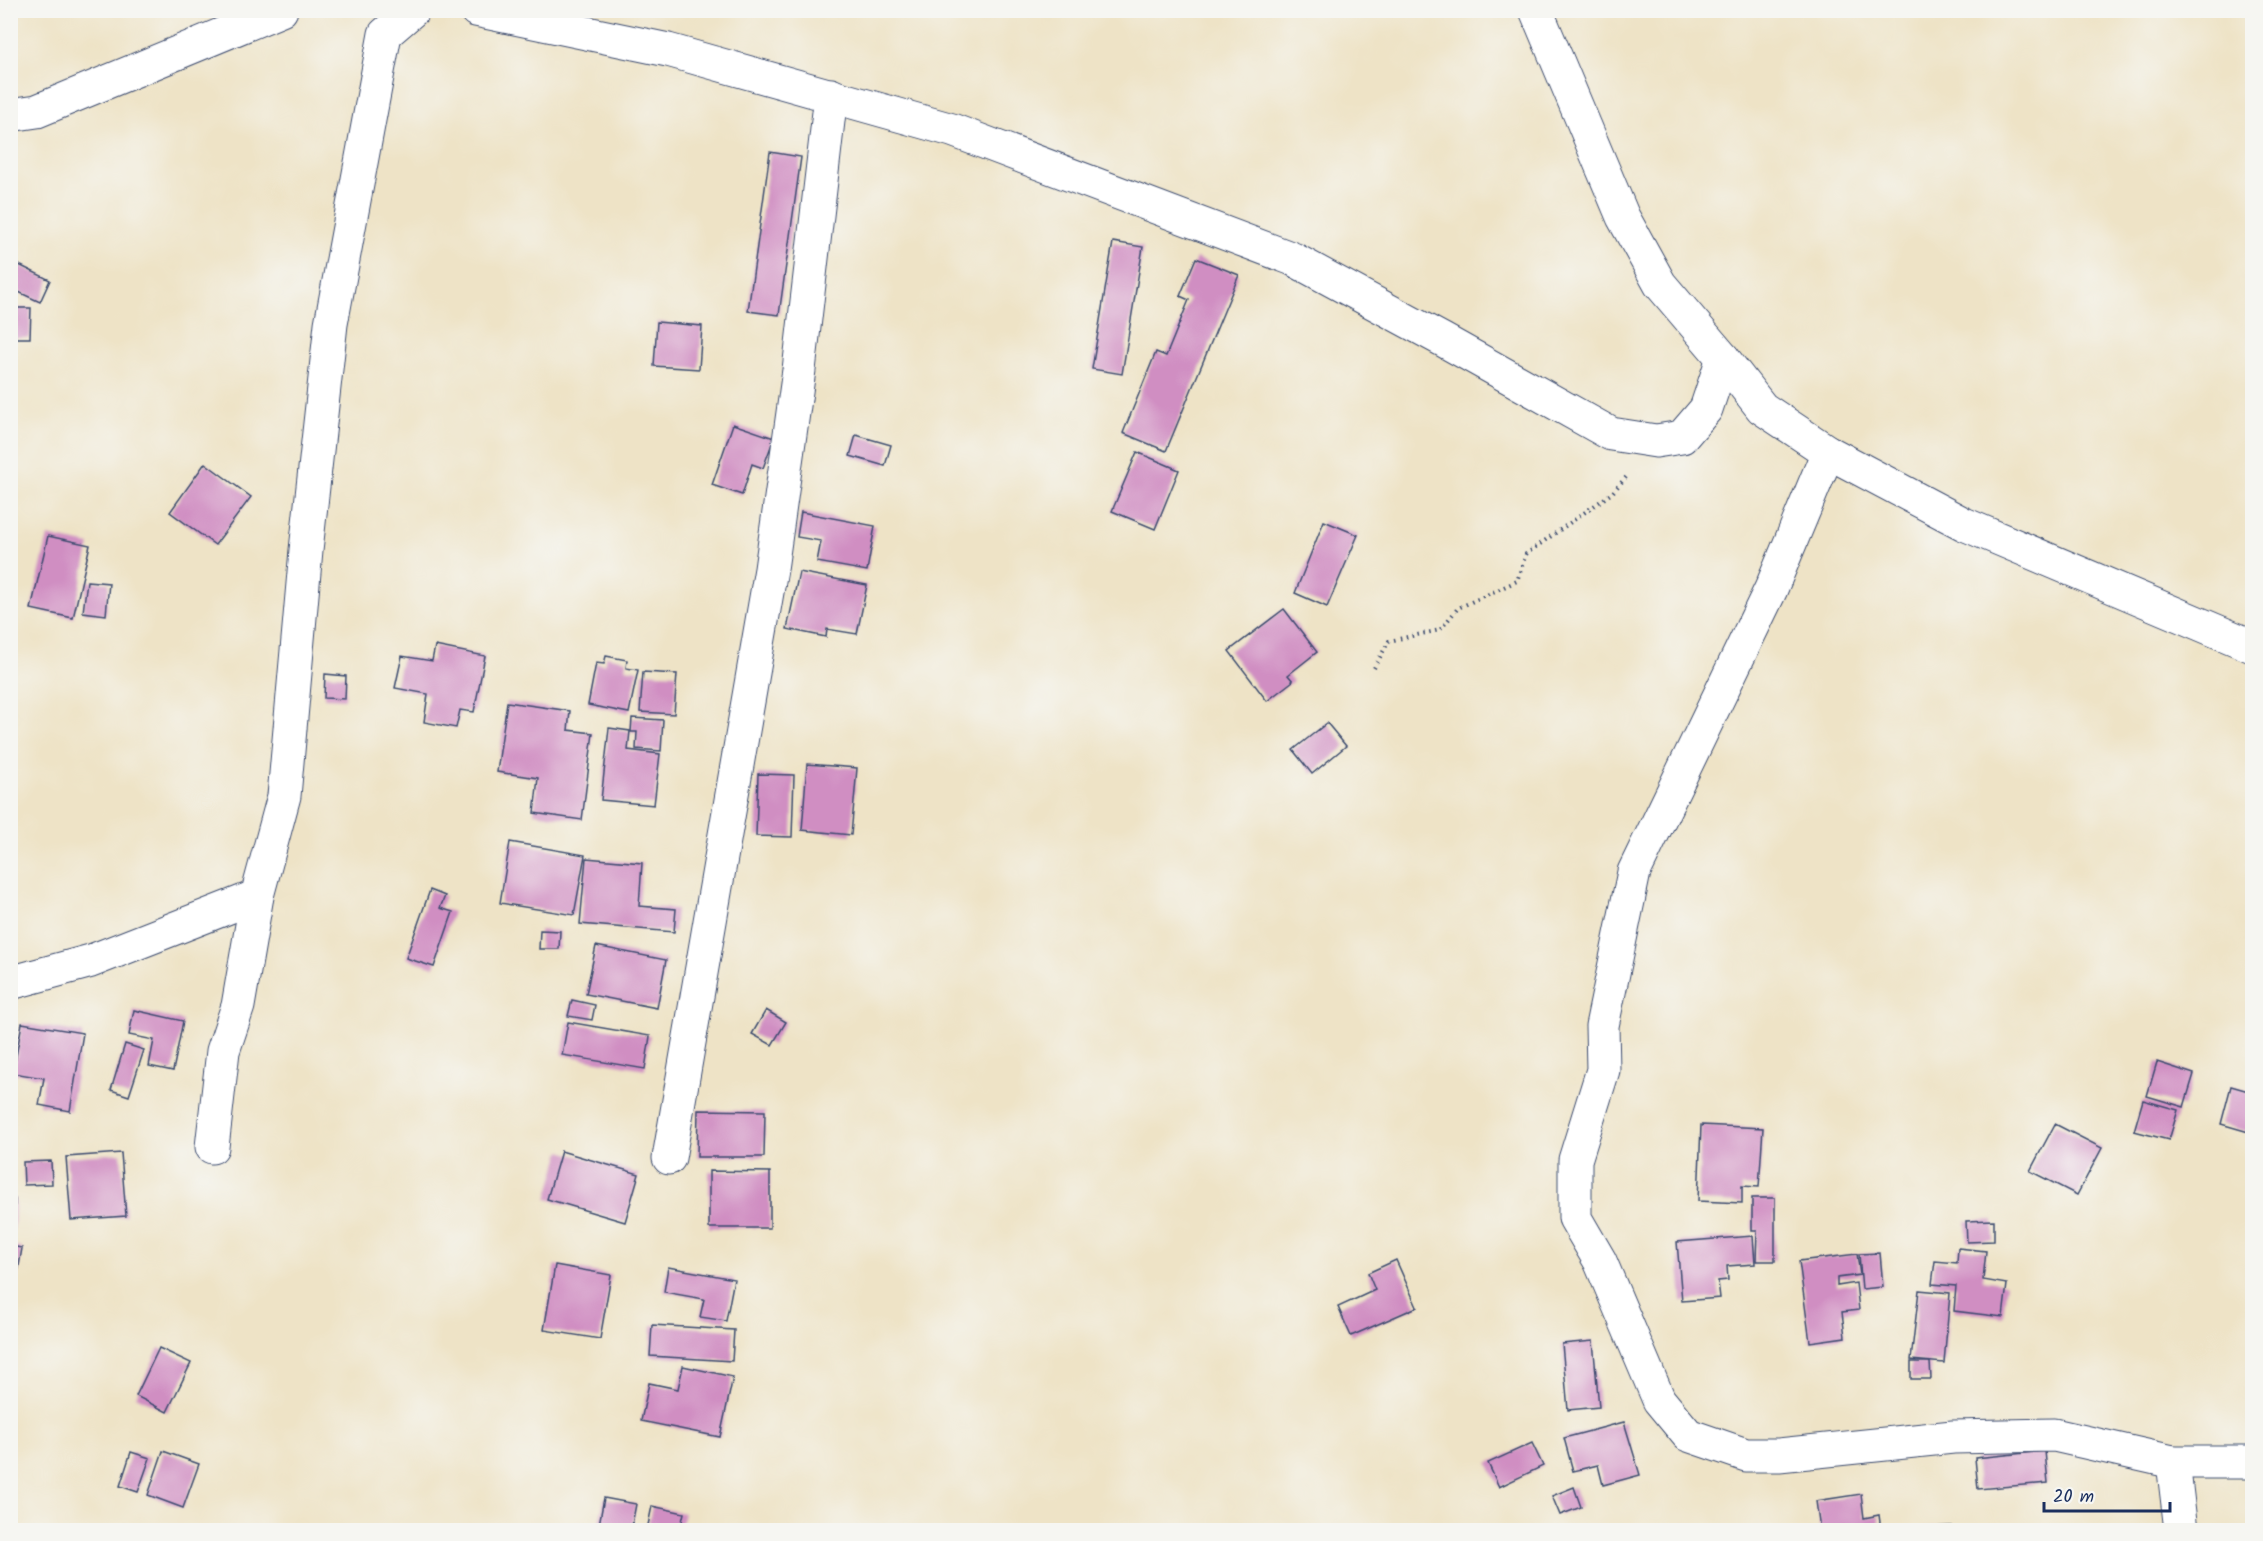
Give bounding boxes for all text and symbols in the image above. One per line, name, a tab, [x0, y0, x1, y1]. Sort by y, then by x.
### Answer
scale bar	[2044, 1475, 2170, 1513]
text: 20 m	[2053, 1483, 2094, 1512]

